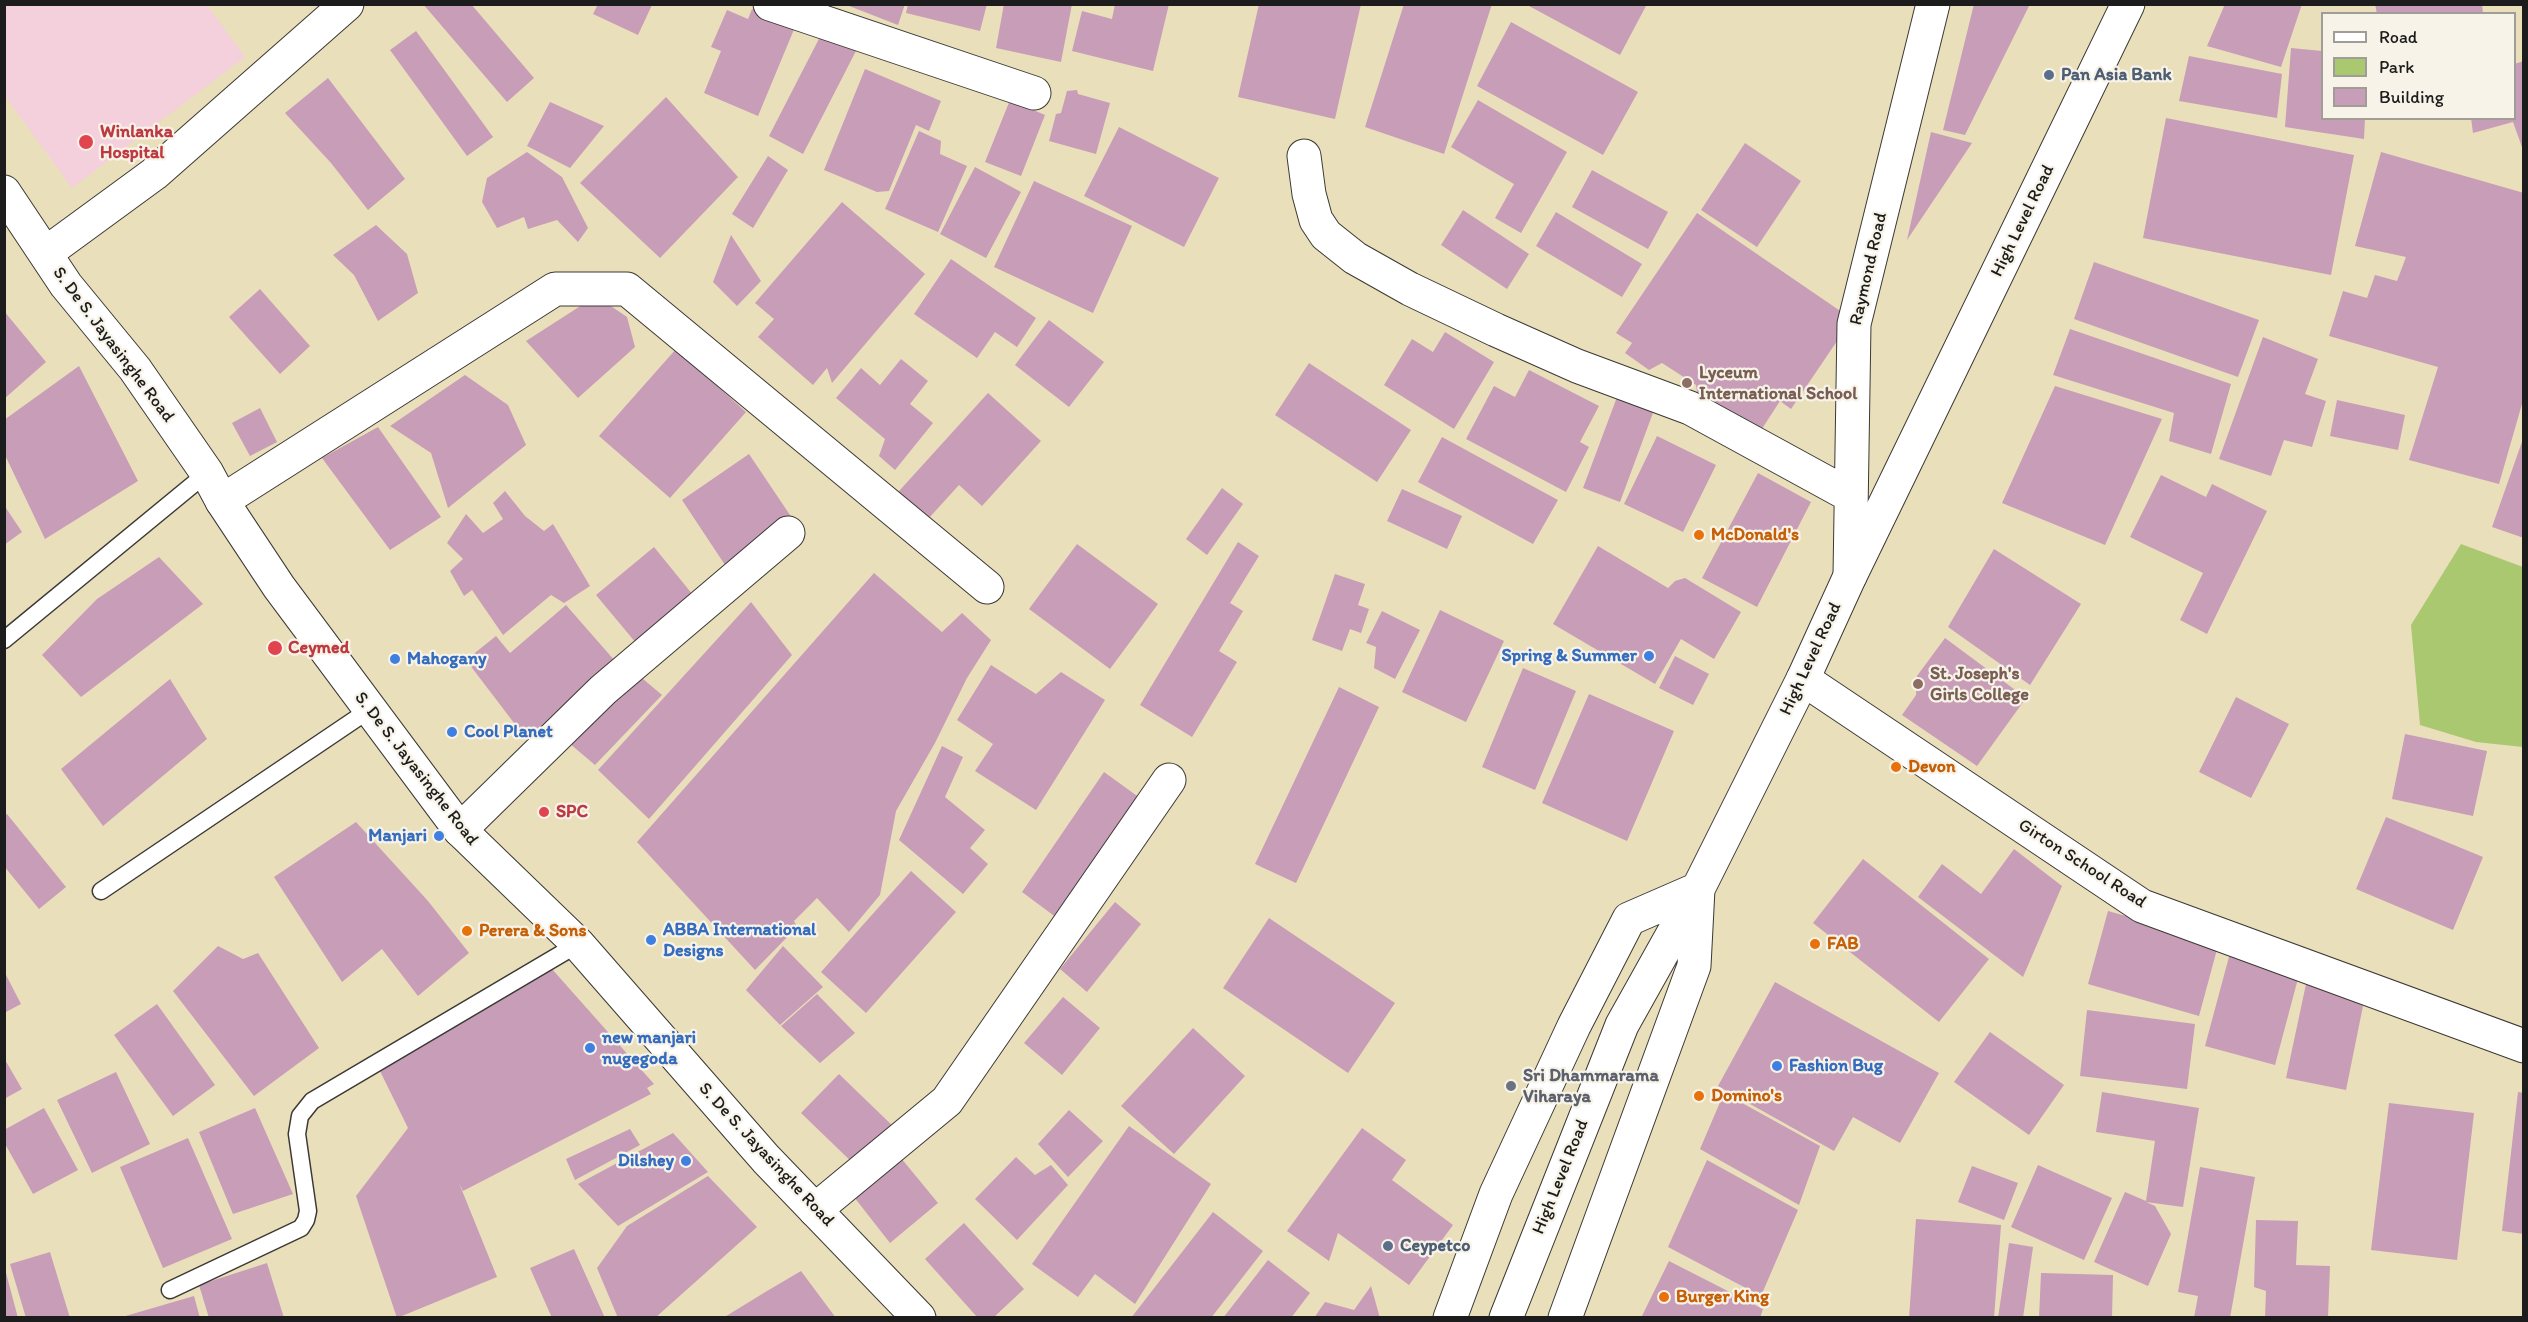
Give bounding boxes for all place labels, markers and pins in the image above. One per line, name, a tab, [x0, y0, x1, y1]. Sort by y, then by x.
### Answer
place label: Pan Asia Bank	[2061, 64, 2172, 86]
marker: Pan Asia Bank	[2042, 68, 2056, 82]
place label: Winlanka Hospital	[100, 121, 173, 164]
marker: Winlanka Hospital	[77, 133, 95, 151]
place label: Lyceum International School	[1699, 362, 1857, 404]
marker: Lyceum International School	[1680, 376, 1694, 390]
place label: McDonald's	[1711, 524, 1799, 546]
marker: McDonald's	[1692, 528, 1706, 542]
place label: Ceymed	[288, 637, 349, 659]
marker: Ceymed	[266, 639, 284, 657]
place label: Spring & Summer	[1501, 645, 1637, 667]
place label: Mahogany	[407, 648, 486, 670]
marker: Spring & Summer	[1642, 649, 1656, 663]
marker: Mahogany	[388, 652, 402, 666]
place label: St. Joseph's Girls College	[1930, 663, 2029, 706]
marker: St. Joseph's Girls College	[1911, 677, 1925, 691]
place label: Cool Planet	[464, 721, 553, 743]
marker: Cool Planet	[445, 725, 459, 739]
place label: Devon	[1908, 756, 1956, 778]
marker: Devon	[1889, 760, 1903, 774]
place label: SPC	[556, 801, 588, 823]
marker: SPC	[537, 805, 551, 819]
place label: Manjari	[368, 825, 427, 847]
marker: Manjari	[432, 829, 446, 843]
place label: ABBA International Designs	[663, 919, 816, 962]
place label: Perera & Sons	[479, 920, 586, 942]
marker: Perera & Sons	[460, 924, 474, 938]
marker: ABBA International Designs	[644, 933, 658, 947]
place label: FAB	[1827, 933, 1859, 955]
marker: FAB	[1808, 937, 1822, 951]
place label: new manjari nugegoda	[602, 1027, 696, 1070]
marker: new manjari nugegoda	[583, 1041, 597, 1055]
place label: Fashion Bug	[1789, 1055, 1883, 1077]
marker: Fashion Bug	[1770, 1059, 1784, 1073]
place label: Sri Dhammarama Viharaya	[1523, 1065, 1659, 1108]
marker: Sri Dhammarama Viharaya	[1504, 1079, 1518, 1093]
place label: Domino's	[1711, 1085, 1782, 1107]
marker: Domino's	[1692, 1089, 1706, 1103]
place label: Dilshey	[618, 1150, 674, 1172]
marker: Dilshey	[679, 1154, 693, 1168]
place label: Ceypetco	[1400, 1235, 1470, 1257]
marker: Ceypetco	[1381, 1239, 1395, 1253]
place label: Burger King	[1676, 1286, 1769, 1308]
marker: Burger King	[1657, 1290, 1671, 1304]

